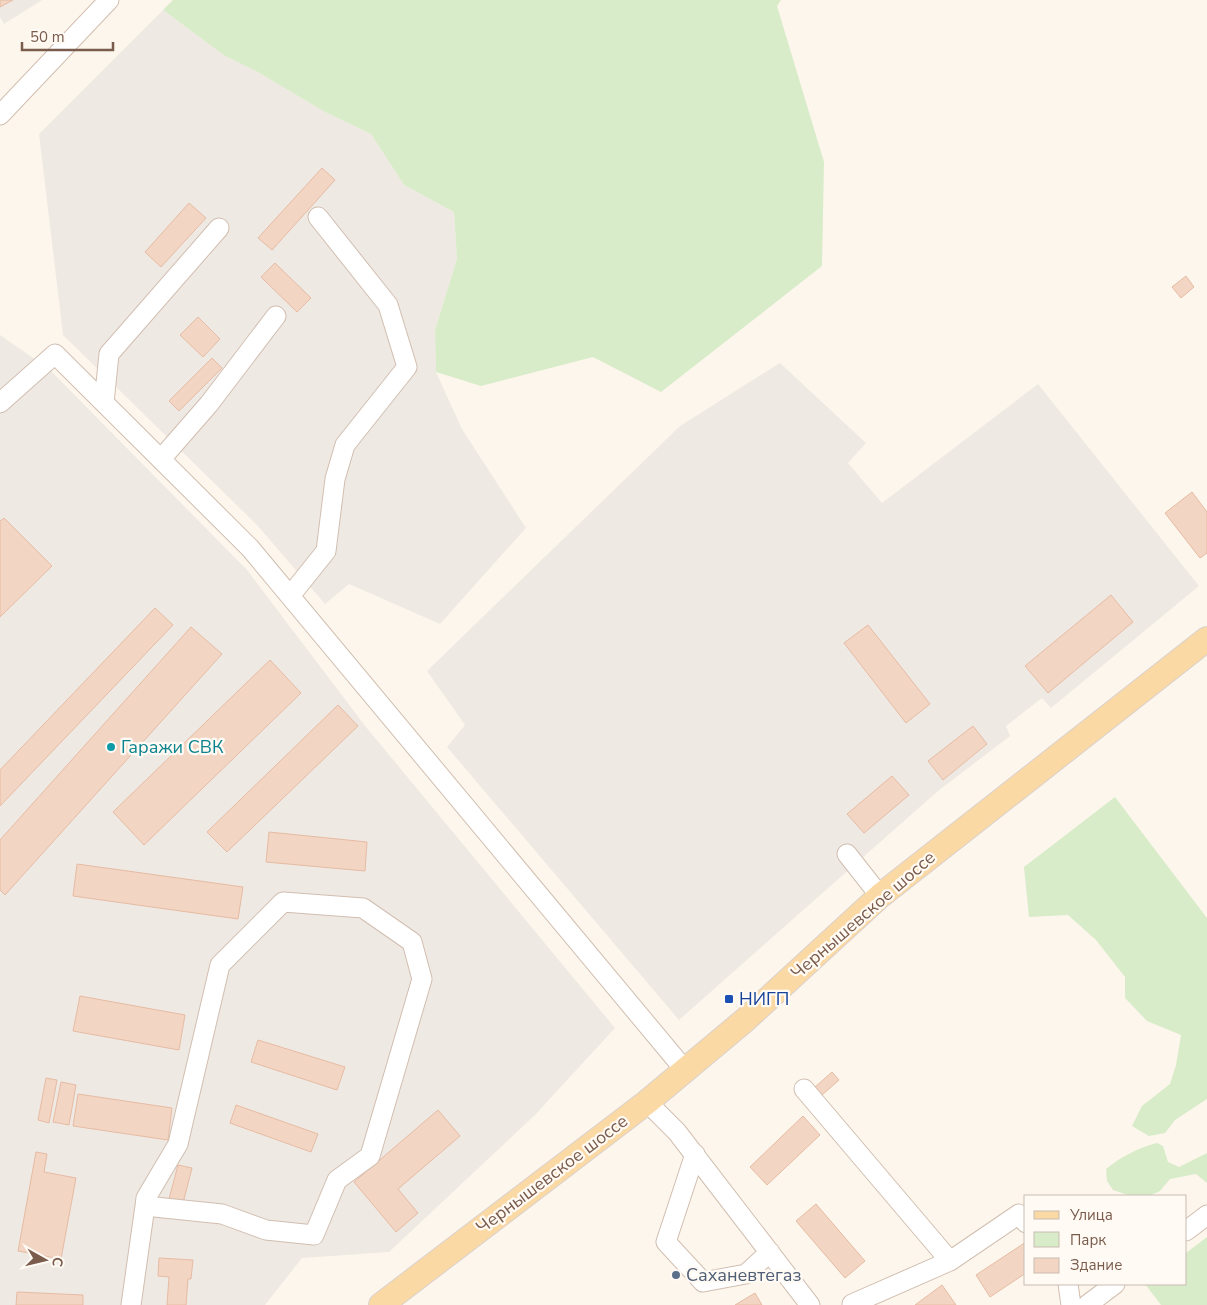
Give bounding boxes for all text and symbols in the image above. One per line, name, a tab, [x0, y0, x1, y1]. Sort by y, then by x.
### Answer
scale bar	[22, 20, 114, 52]
text: 50 m	[30, 27, 65, 47]
place label: Гаражи СВК	[121, 735, 224, 759]
marker: Гаражи СВК	[105, 741, 117, 753]
street label: Чернышевское шоссе	[786, 846, 940, 984]
place label: НИГП	[739, 987, 789, 1011]
marker: НИГП	[723, 993, 735, 1005]
street label: Чернышевское шоссе	[471, 1109, 633, 1239]
legend	[1024, 1195, 1187, 1285]
text: Улица	[1069, 1205, 1113, 1225]
text: Парк	[1070, 1230, 1106, 1250]
north arrow	[20, 1235, 70, 1285]
text: Здание	[1070, 1255, 1122, 1275]
text: С	[47, 1256, 67, 1268]
place label: Саханевтегаз	[686, 1263, 801, 1287]
marker: Саханевтегаз	[670, 1269, 682, 1281]

